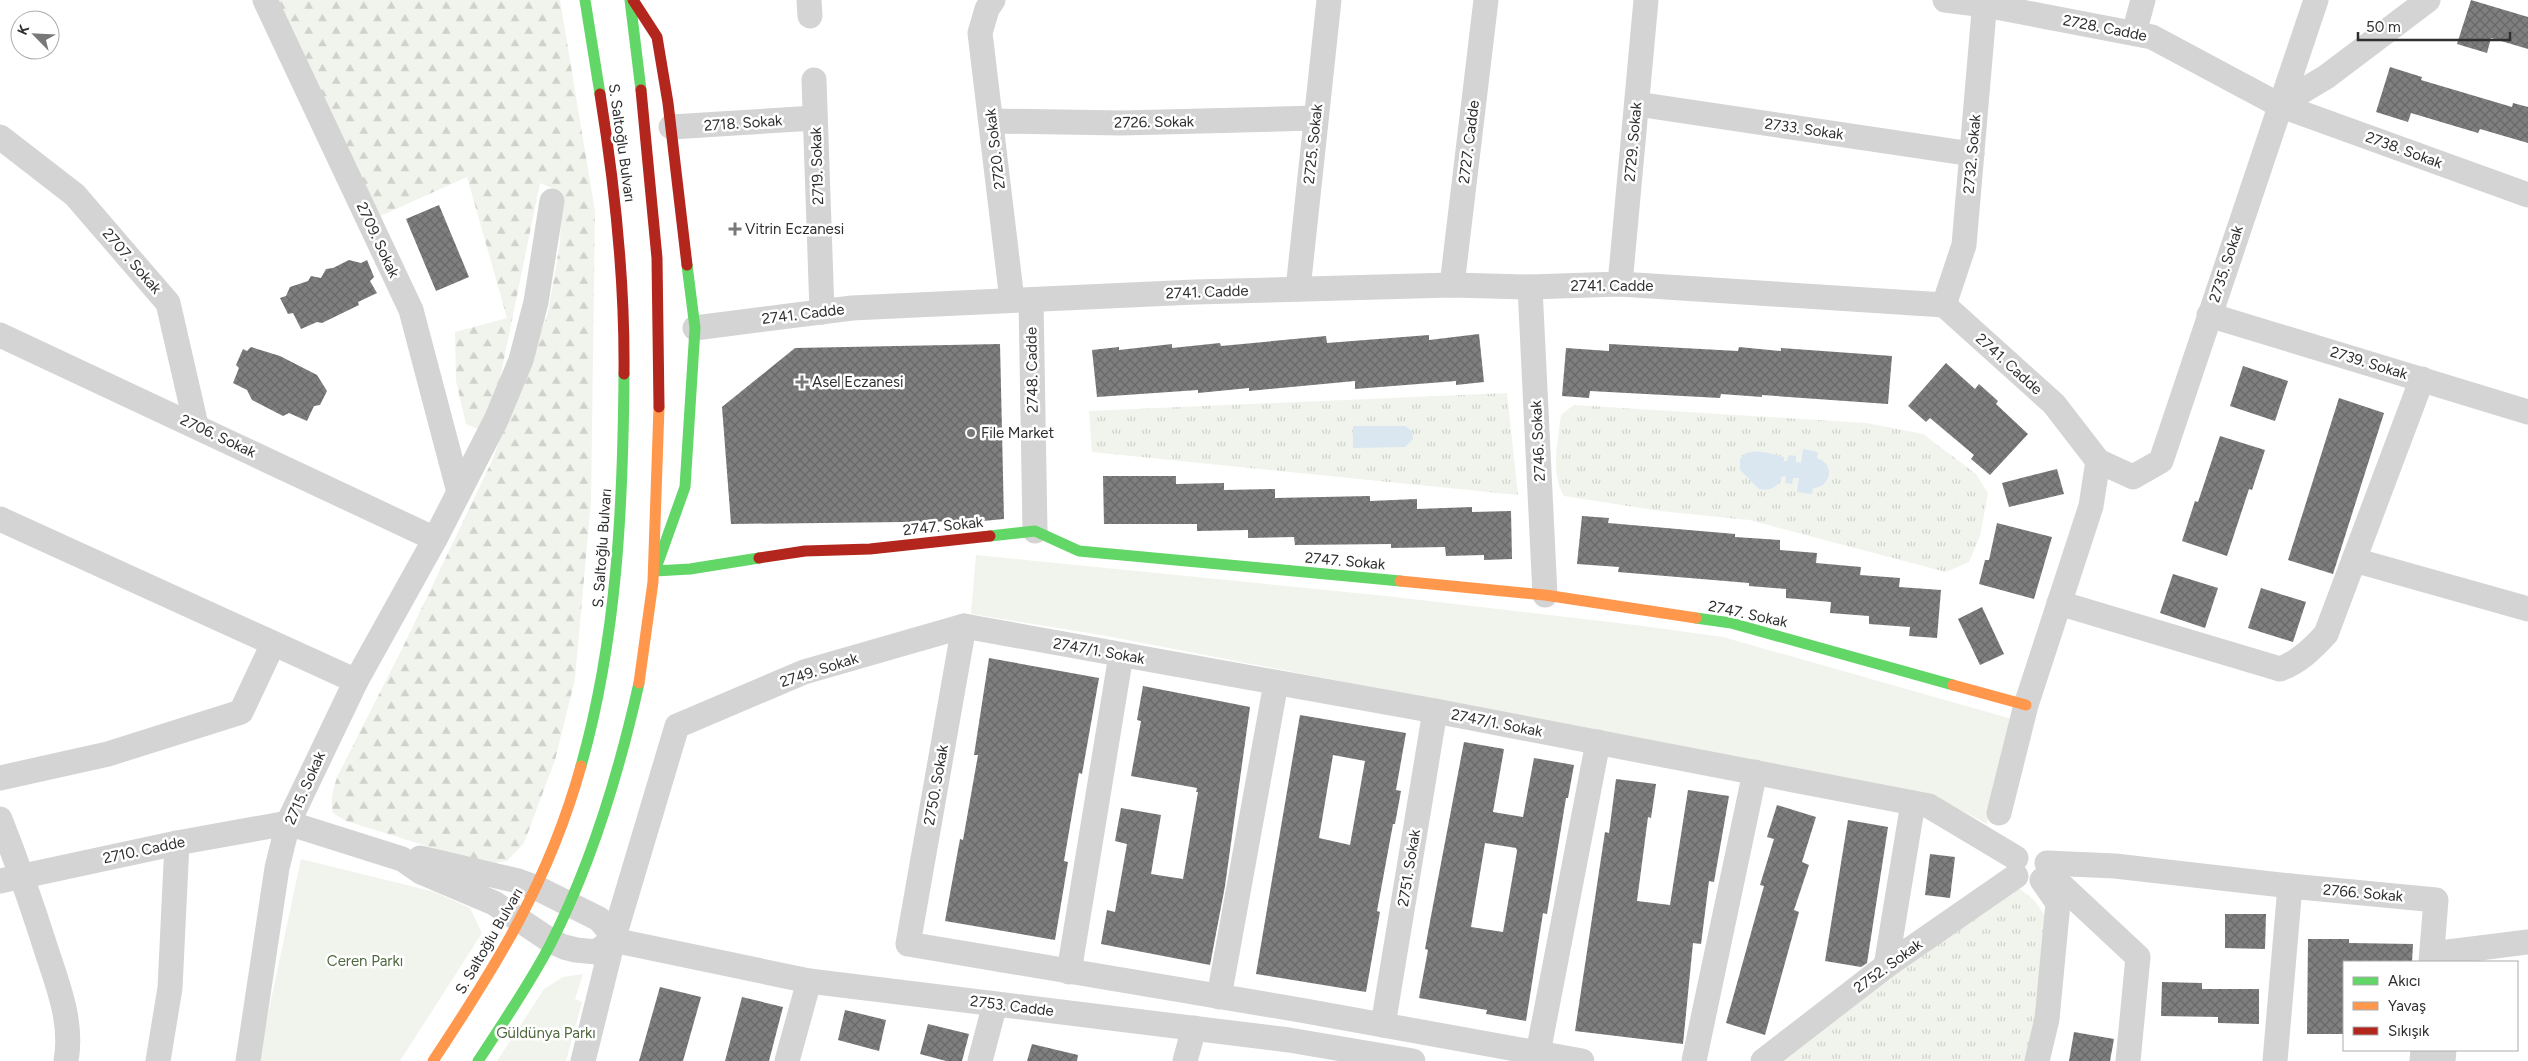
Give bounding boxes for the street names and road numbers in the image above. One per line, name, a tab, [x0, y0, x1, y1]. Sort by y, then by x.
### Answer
street label: 2728. Cadde	[2062, 11, 2148, 45]
street label: S. Saltoğlu Bulvarı	[605, 83, 639, 203]
street label: 2727. Cadde	[1455, 99, 1483, 185]
street label: 2729. Sokak	[1621, 101, 1646, 183]
street label: 2725. Sokak	[1300, 102, 1326, 185]
street label: 2720. Sokak	[981, 107, 1009, 190]
street label: 2718. Sokak	[703, 111, 784, 135]
street label: 2726. Sokak	[1114, 112, 1195, 132]
street label: 2732. Sokak	[1960, 113, 1985, 195]
street label: 2733. Sokak	[1763, 115, 1845, 144]
street label: 2719. Sokak	[807, 126, 827, 205]
street label: 2738. Sokak	[2363, 128, 2446, 172]
street label: 2709. Sokak	[353, 199, 404, 281]
street label: 2735. Sokak	[2205, 222, 2247, 305]
street label: 2707. Sokak	[99, 225, 166, 298]
street label: 2741. Cadde	[1570, 277, 1654, 295]
street label: 2741. Cadde	[1165, 282, 1249, 302]
street label: 2741. Cadde	[761, 300, 845, 328]
street label: 2748. Cadde	[1022, 327, 1042, 413]
street label: 2741. Cadde	[1972, 330, 2046, 398]
street label: 2739. Sokak	[2328, 343, 2411, 383]
street label: 2746. Sokak	[1527, 399, 1549, 482]
street label: 2706. Sokak	[177, 411, 259, 462]
street label: S. Saltoğlu Bulvarı	[589, 488, 615, 608]
street label: 2747. Sokak	[902, 513, 985, 539]
street label: 2747. Sokak	[1304, 549, 1387, 574]
street label: 2747. Sokak	[1707, 597, 1790, 631]
street label: 2747/1. Sokak	[1052, 634, 1147, 668]
street label: 2749. Sokak	[778, 649, 861, 691]
street label: 2747/1. Sokak	[1450, 705, 1545, 741]
street label: 2750. Sokak	[920, 743, 952, 827]
street label: 2715. Sokak	[281, 748, 329, 827]
street label: 2751. Sokak	[1394, 827, 1424, 908]
street label: 2710. Cadde	[101, 833, 187, 867]
street label: 2766. Sokak	[2322, 881, 2404, 906]
street label: S. Saltoğlu Bulvarı	[451, 885, 527, 997]
street label: 2752. Sokak	[1850, 935, 1926, 997]
street label: 2753. Cadde	[969, 992, 1055, 1020]

